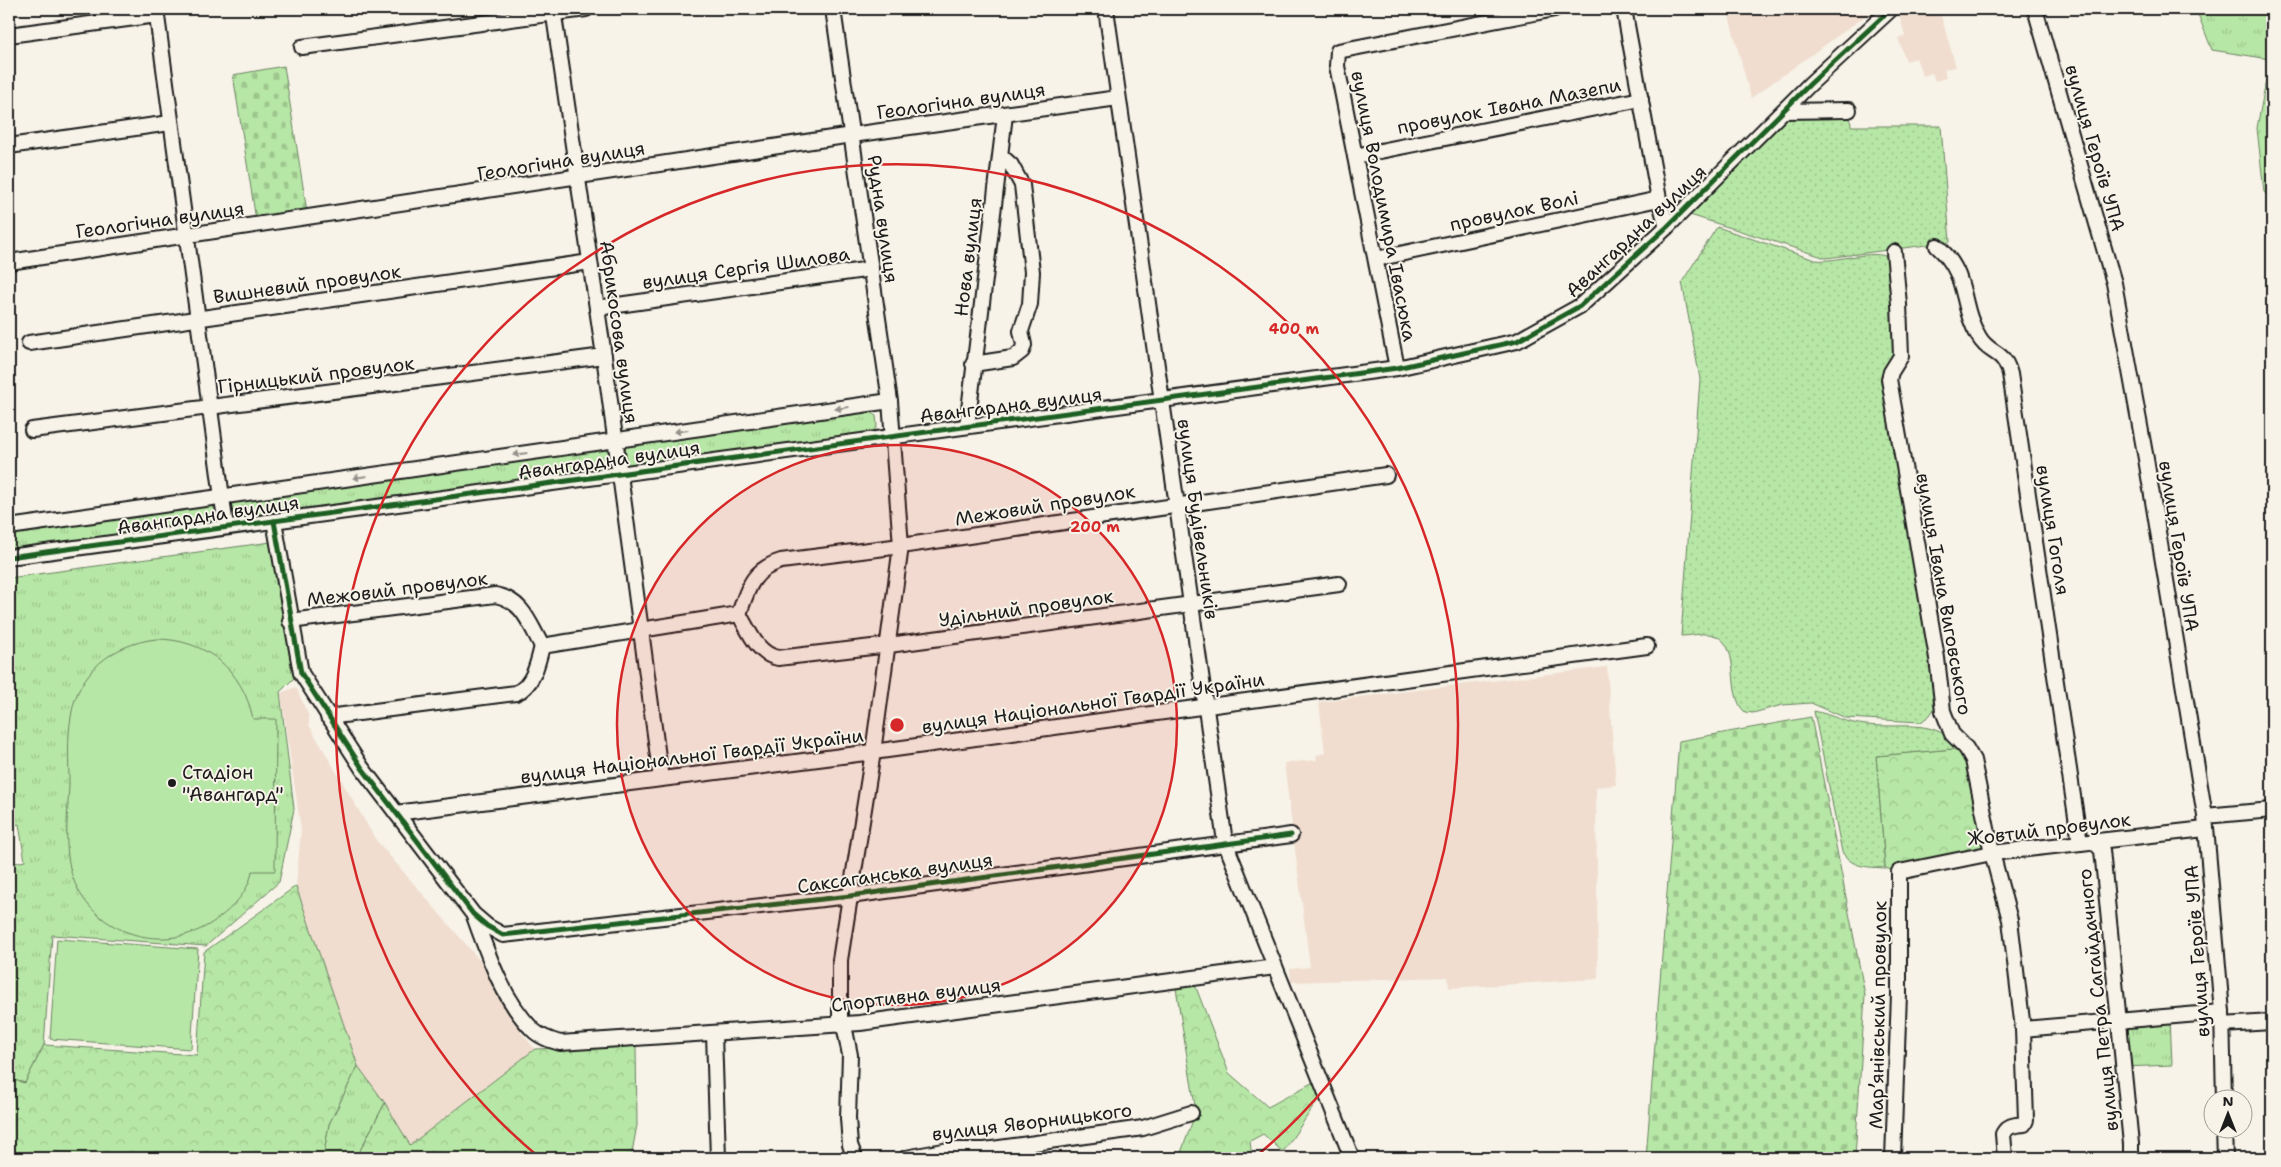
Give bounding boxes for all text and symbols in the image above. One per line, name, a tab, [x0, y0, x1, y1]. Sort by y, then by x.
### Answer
street label: вулиця Героїв УПА	[2059, 62, 2131, 235]
street label: вулиця Володимира Івасюка	[1345, 69, 1423, 344]
street label: провулок Івана Мазепи	[1395, 72, 1623, 140]
street label: Геологічна вулиця	[875, 77, 1047, 125]
street label: Геологічна вулиця	[475, 135, 647, 187]
street label: Рудна вулиця	[862, 153, 904, 285]
street label: Авангардна вулиця	[1560, 159, 1712, 303]
street label: провулок Волі	[1447, 185, 1581, 237]
street label: Геологічна вулиця	[74, 196, 246, 244]
street label: Нова вулиця	[948, 196, 988, 318]
street label: Абрикосова вулиця	[594, 239, 644, 425]
street label: вулиця Сергія Шилова	[641, 241, 852, 295]
street label: Вишневий провулок	[211, 258, 403, 310]
text: 400 m	[1269, 319, 1319, 339]
street label: Гірницький провулок	[216, 351, 416, 399]
street label: Авангардна вулиця	[918, 381, 1104, 429]
one-way arrow	[834, 404, 850, 412]
street label: вулиця Будівельників	[1172, 417, 1224, 621]
one-way arrow	[673, 427, 689, 435]
street label: Авангардна вулиця	[516, 435, 702, 485]
one-way arrow	[512, 450, 528, 458]
street label: вулиця Героїв УПА	[2153, 459, 2205, 633]
street label: вулиця Гоголя	[2030, 463, 2076, 597]
street label: вулиця Івана Виговського	[1910, 471, 1978, 717]
one-way arrow	[351, 474, 367, 482]
street label: Межовий провулок	[953, 478, 1137, 532]
street label: Авангардна вулиця	[115, 490, 301, 540]
text: 200 m	[1070, 517, 1120, 537]
street label: Межовий провулок	[305, 565, 489, 613]
street label: Удільний провулок	[937, 583, 1115, 633]
street label: вулиця Національної Гвардії України	[920, 667, 1266, 739]
centre of rings	[888, 716, 906, 734]
street label: вулиця Національної Гвардії України	[519, 723, 865, 789]
place label: Стадіон "Авангард"	[182, 760, 284, 807]
marker: Стадіон "Авангард"	[166, 777, 178, 789]
street label: Жовтий провулок	[1966, 807, 2132, 851]
street label: Саксаганська вулиця	[796, 847, 994, 899]
street label: вулиця Героїв УПА	[2178, 864, 2215, 1038]
street label: вулиця Петра Сагайдачного	[2072, 868, 2124, 1132]
street label: Марʼянівський провулок	[1864, 901, 1892, 1129]
street label: Спортивна вулиця	[830, 972, 1002, 1018]
north arrow	[2204, 1090, 2254, 1140]
text: N	[2222, 1092, 2234, 1110]
street label: вулиця Яворницького	[931, 1097, 1133, 1147]

